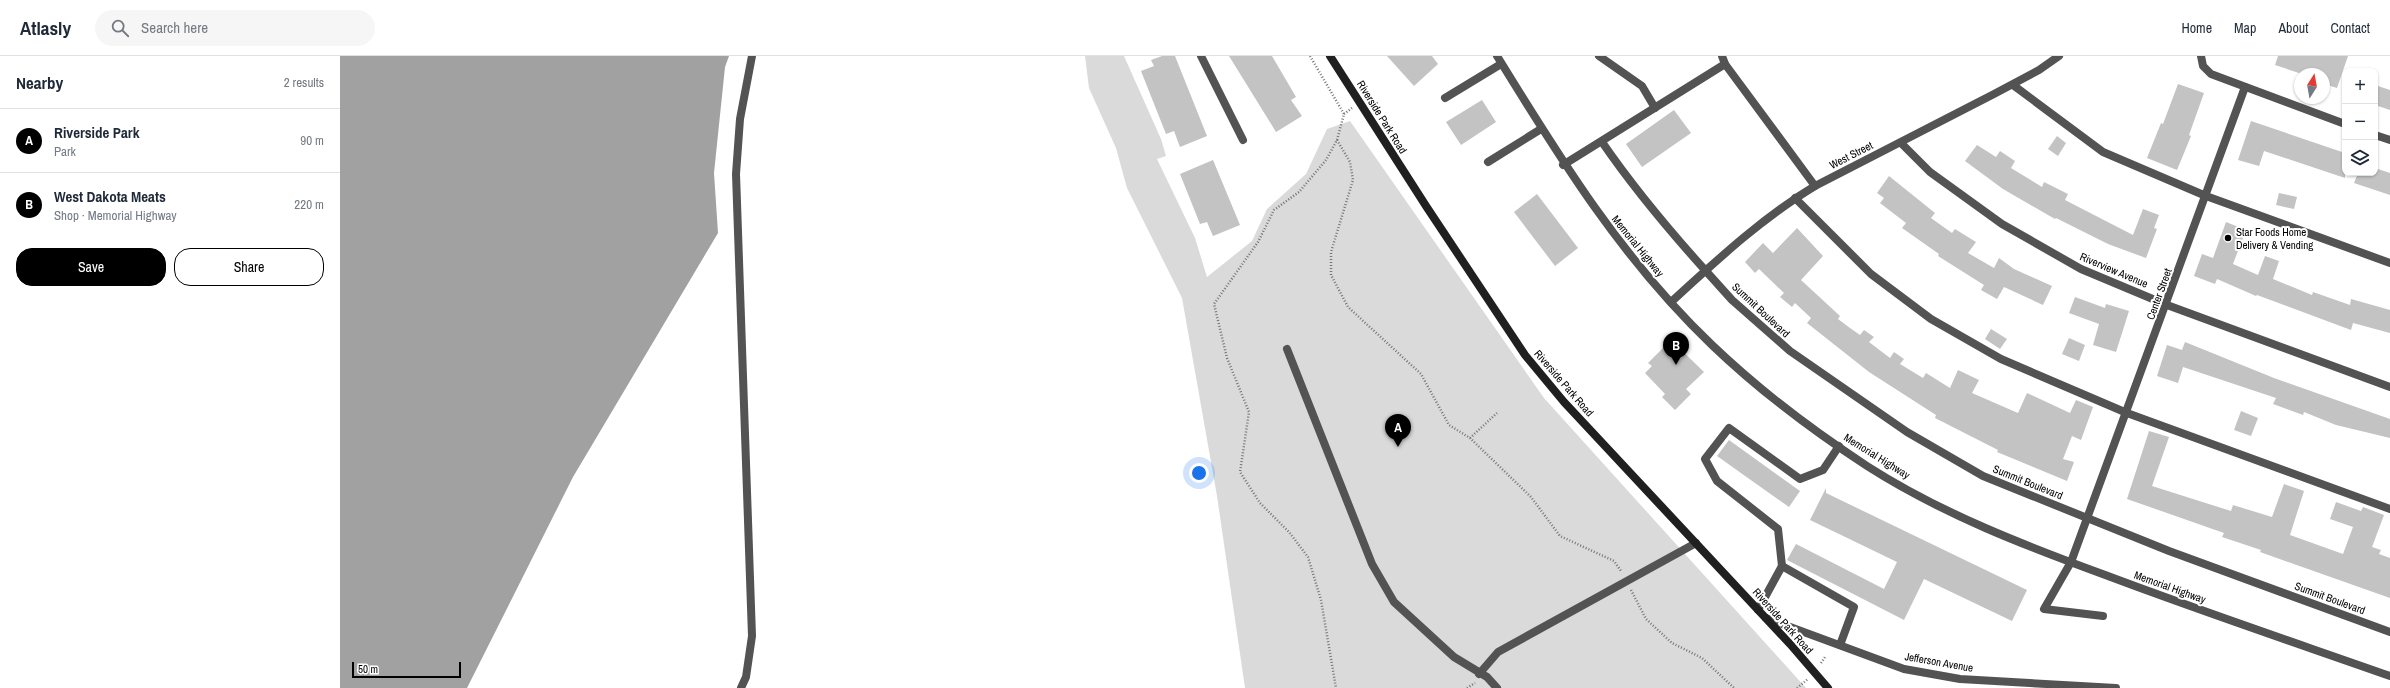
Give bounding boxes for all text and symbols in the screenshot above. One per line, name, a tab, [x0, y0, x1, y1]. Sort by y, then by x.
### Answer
search box	[95, 10, 375, 46]
text: Atlasly	[20, 15, 71, 41]
icon: search	[109, 17, 131, 39]
text: Search here	[141, 17, 208, 38]
text: Home	[2181, 19, 2212, 37]
text: Map	[2234, 19, 2256, 37]
text: About	[2278, 19, 2308, 37]
text: Contact	[2330, 19, 2370, 37]
north arrow	[2294, 68, 2330, 104]
map controls	[2342, 68, 2378, 176]
button: +	[2342, 68, 2378, 104]
text: Nearby	[16, 71, 63, 94]
text: 2 results	[284, 74, 324, 91]
street label: Riverside Park Road	[1354, 78, 1410, 156]
button: −	[2342, 104, 2378, 140]
text: Riverside Park	[54, 122, 139, 143]
text: A	[25, 132, 33, 149]
text: 90 m	[300, 132, 324, 149]
street label: West Street	[1827, 138, 1876, 172]
button: layers	[2342, 140, 2378, 176]
text: Park	[54, 143, 76, 160]
text: West Dakota Meats	[54, 186, 166, 207]
text: B	[25, 196, 33, 213]
text: 220 m	[294, 196, 324, 213]
text: Shop · Memorial Highway	[54, 207, 177, 224]
street label: Memorial Highway	[1609, 212, 1667, 280]
place label: Star Foods Home Delivery & Vending	[2236, 225, 2313, 252]
marker: Star Foods Home Delivery & Vending	[2223, 233, 2233, 243]
button: Save	[16, 248, 166, 286]
button: Share	[174, 248, 324, 286]
street label: Riverview Avenue	[2078, 249, 2150, 291]
street label: Center Street	[2143, 266, 2175, 322]
street label: Summit Boulevard	[1729, 280, 1793, 340]
pin: B	[1663, 332, 1689, 365]
street label: Riverside Park Road	[1531, 347, 1597, 419]
pin: A	[1385, 414, 1411, 447]
street label: Memorial Highway	[1841, 430, 1913, 482]
street label: Summit Boulevard	[1991, 462, 2065, 502]
your location	[1189, 463, 1209, 483]
street label: Memorial Highway	[2132, 568, 2208, 607]
street label: Summit Boulevard	[2293, 579, 2367, 617]
street label: Riverside Park Road	[1750, 585, 1816, 657]
street label: Jefferson Avenue	[1904, 649, 1974, 675]
scale bar	[352, 660, 461, 679]
text: 50 m	[358, 662, 378, 676]

